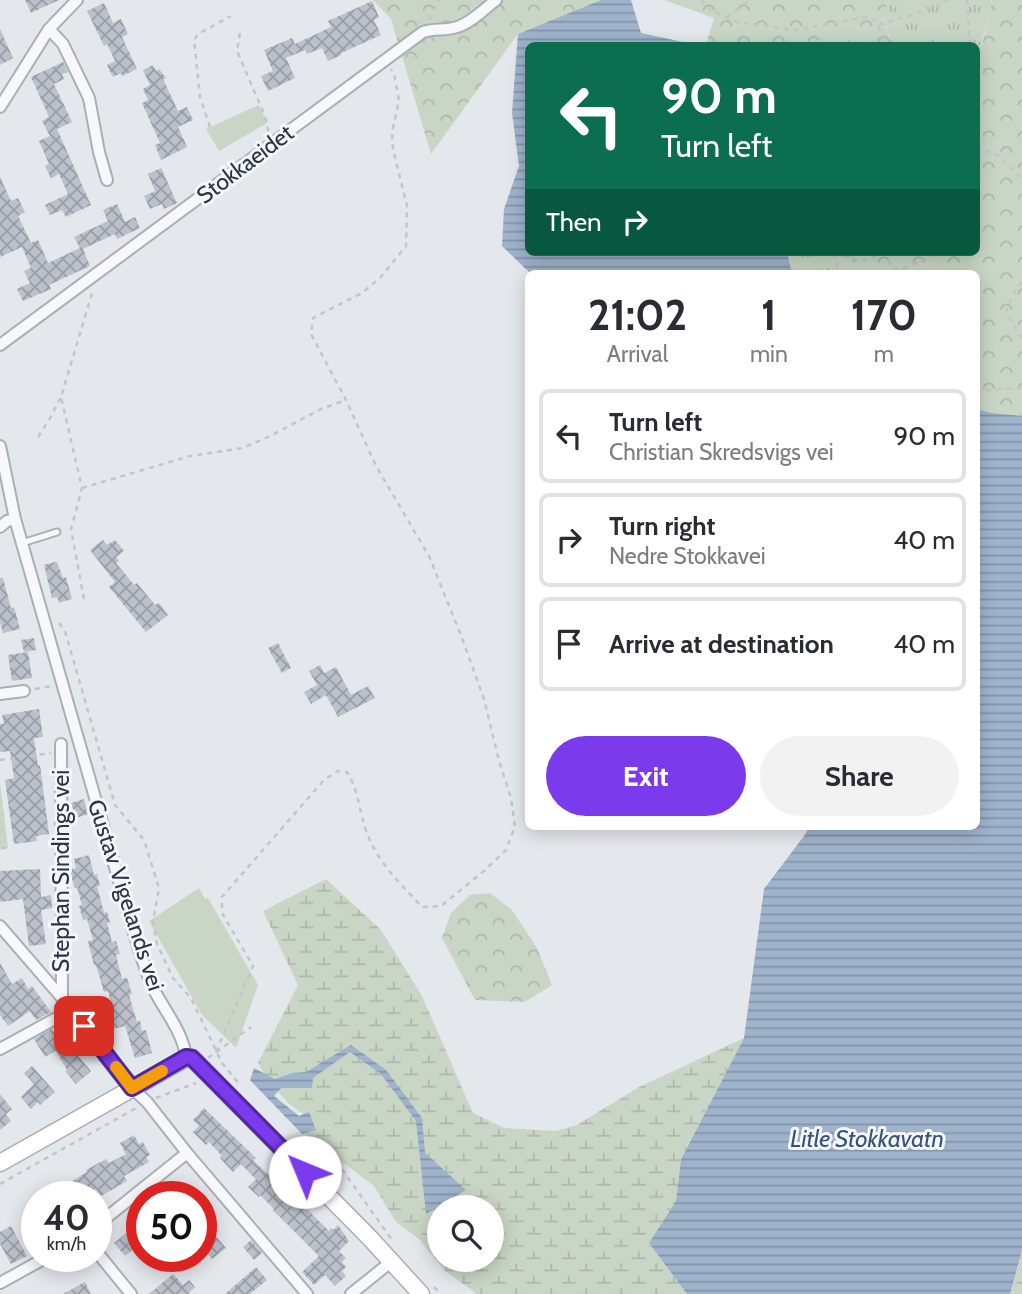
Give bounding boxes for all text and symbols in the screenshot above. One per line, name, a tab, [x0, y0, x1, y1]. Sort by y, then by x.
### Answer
text: 90 m	[661, 66, 777, 125]
icon: left	[546, 70, 637, 161]
street label: Stokkaeidet	[191, 118, 299, 209]
text: Turn left	[661, 126, 772, 165]
icon: right	[616, 203, 654, 241]
text: Then	[546, 206, 602, 238]
text: 21:02	[588, 289, 687, 341]
text: 1	[761, 289, 777, 341]
text: 170	[851, 289, 917, 341]
text: Arrival	[607, 340, 668, 368]
text: min	[750, 340, 788, 368]
text: m	[874, 340, 894, 368]
text: Turn left	[609, 406, 702, 438]
icon: left	[550, 417, 588, 455]
text: 90 m	[893, 420, 955, 452]
text: Christian Skredsvigs vei	[609, 438, 834, 466]
text: Turn right	[609, 510, 715, 542]
icon: right	[550, 521, 588, 559]
text: 40 m	[893, 524, 955, 556]
text: Nedre Stokkavei	[609, 542, 766, 570]
icon: arrive	[550, 625, 588, 663]
text: Arrive at destination	[609, 628, 834, 660]
text: 40 m	[893, 628, 955, 660]
button: Exit	[546, 736, 746, 816]
button: Share	[760, 736, 959, 816]
street label: Stephan Sindings vei	[47, 770, 75, 972]
street label: Gustav Vigelands vei	[82, 796, 170, 994]
pin	[54, 996, 114, 1056]
icon: arrive	[65, 1007, 103, 1045]
water label: Litle Stokkavatn	[790, 1124, 944, 1153]
position arrow	[268, 1135, 342, 1209]
speed limit sign: 50	[126, 1181, 217, 1272]
map controls	[427, 1195, 504, 1272]
button: search	[427, 1195, 504, 1272]
text: 40	[43, 1196, 90, 1239]
text: km/h	[47, 1233, 86, 1255]

